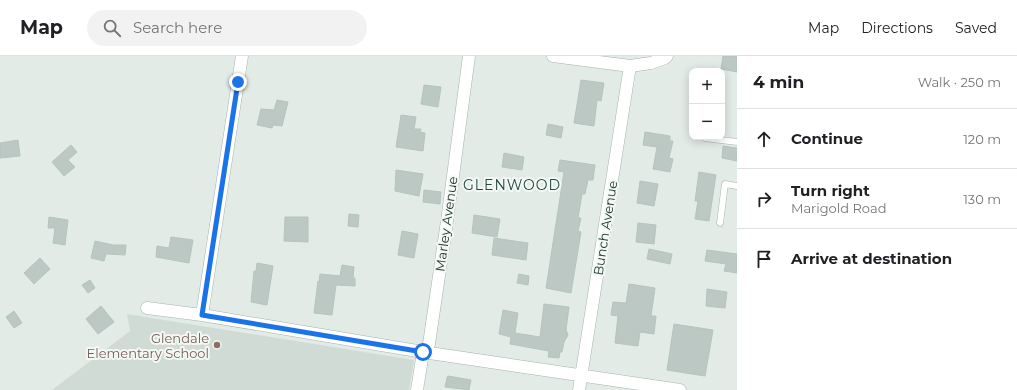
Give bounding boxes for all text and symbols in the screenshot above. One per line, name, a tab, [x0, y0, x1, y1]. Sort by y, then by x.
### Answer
search box	[87, 10, 367, 46]
text: Map	[20, 16, 63, 39]
icon: search	[101, 17, 123, 39]
text: Search here	[133, 18, 222, 37]
text: Map	[808, 19, 839, 37]
text: Directions	[861, 19, 933, 37]
text: Saved	[955, 19, 997, 37]
map controls	[689, 68, 725, 140]
button: +	[689, 68, 725, 104]
text: 4 min	[753, 72, 804, 92]
route end	[229, 73, 247, 91]
text: Walk · 250 m	[918, 74, 1001, 90]
button: −	[689, 104, 725, 140]
icon: ahead	[753, 128, 775, 150]
text: Continue	[791, 129, 863, 148]
text: 120 m	[963, 131, 1001, 147]
street label: Marley Avenue	[431, 175, 461, 273]
district label: GLENWOOD	[463, 176, 561, 194]
street label: Bunch Avenue	[590, 179, 620, 277]
text: Turn right	[791, 181, 870, 200]
icon: right	[753, 188, 775, 210]
text: 130 m	[963, 191, 1001, 207]
text: Marigold Road	[791, 200, 886, 216]
icon: arrive	[753, 248, 775, 270]
text: Arrive at destination	[791, 249, 952, 268]
place label: Glendale Elementary School	[86, 330, 209, 361]
marker: Glendale Elementary School	[212, 340, 222, 350]
route start	[414, 343, 432, 361]

